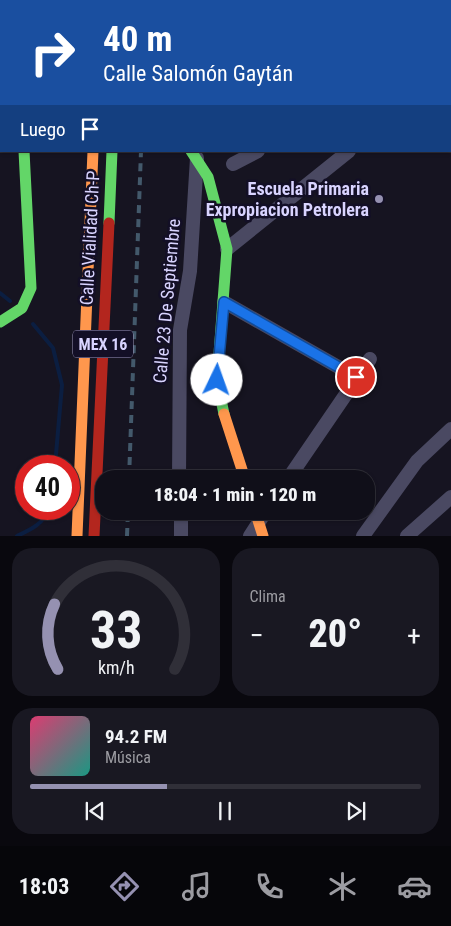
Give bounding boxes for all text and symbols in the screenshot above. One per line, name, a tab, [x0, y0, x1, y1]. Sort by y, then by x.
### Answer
text: 40 m	[103, 19, 172, 60]
icon: right	[20, 20, 85, 85]
text: Calle Salomón Gaytán	[103, 61, 293, 86]
icon: arrive	[76, 115, 104, 143]
text: Luego	[20, 118, 66, 141]
street label: Calle Vialidad Ch-P	[75, 170, 104, 306]
place label: Escuela Primaria Expropiacion Petrolera	[206, 178, 369, 220]
marker: Escuela Primaria Expropiacion Petrolera	[373, 193, 385, 205]
street label: Calle 23 De Septiembre	[149, 218, 184, 384]
road number: MEX 16	[73, 330, 133, 358]
position arrow	[190, 353, 242, 405]
pin	[335, 356, 377, 398]
icon: arrive	[342, 363, 370, 391]
speed limit sign: 40	[15, 455, 80, 520]
text: 18:04 · 1 min · 120 m	[154, 483, 316, 506]
text: Clima	[250, 587, 286, 606]
text: 33	[89, 600, 142, 661]
text: 20°	[309, 612, 362, 656]
text: −	[250, 619, 264, 652]
text: +	[407, 619, 421, 652]
text: km/h	[97, 657, 134, 678]
text: 94.2 FM	[105, 725, 167, 748]
text: Música	[105, 748, 151, 767]
icon: previous	[81, 797, 109, 825]
icon: pause	[211, 797, 239, 825]
icon: next	[342, 797, 370, 825]
icon: directions	[107, 869, 142, 904]
icon: music	[179, 869, 214, 904]
icon: phone	[252, 869, 287, 904]
icon: climate	[325, 869, 360, 904]
icon: car	[397, 869, 432, 904]
text: 18:03	[19, 874, 69, 899]

